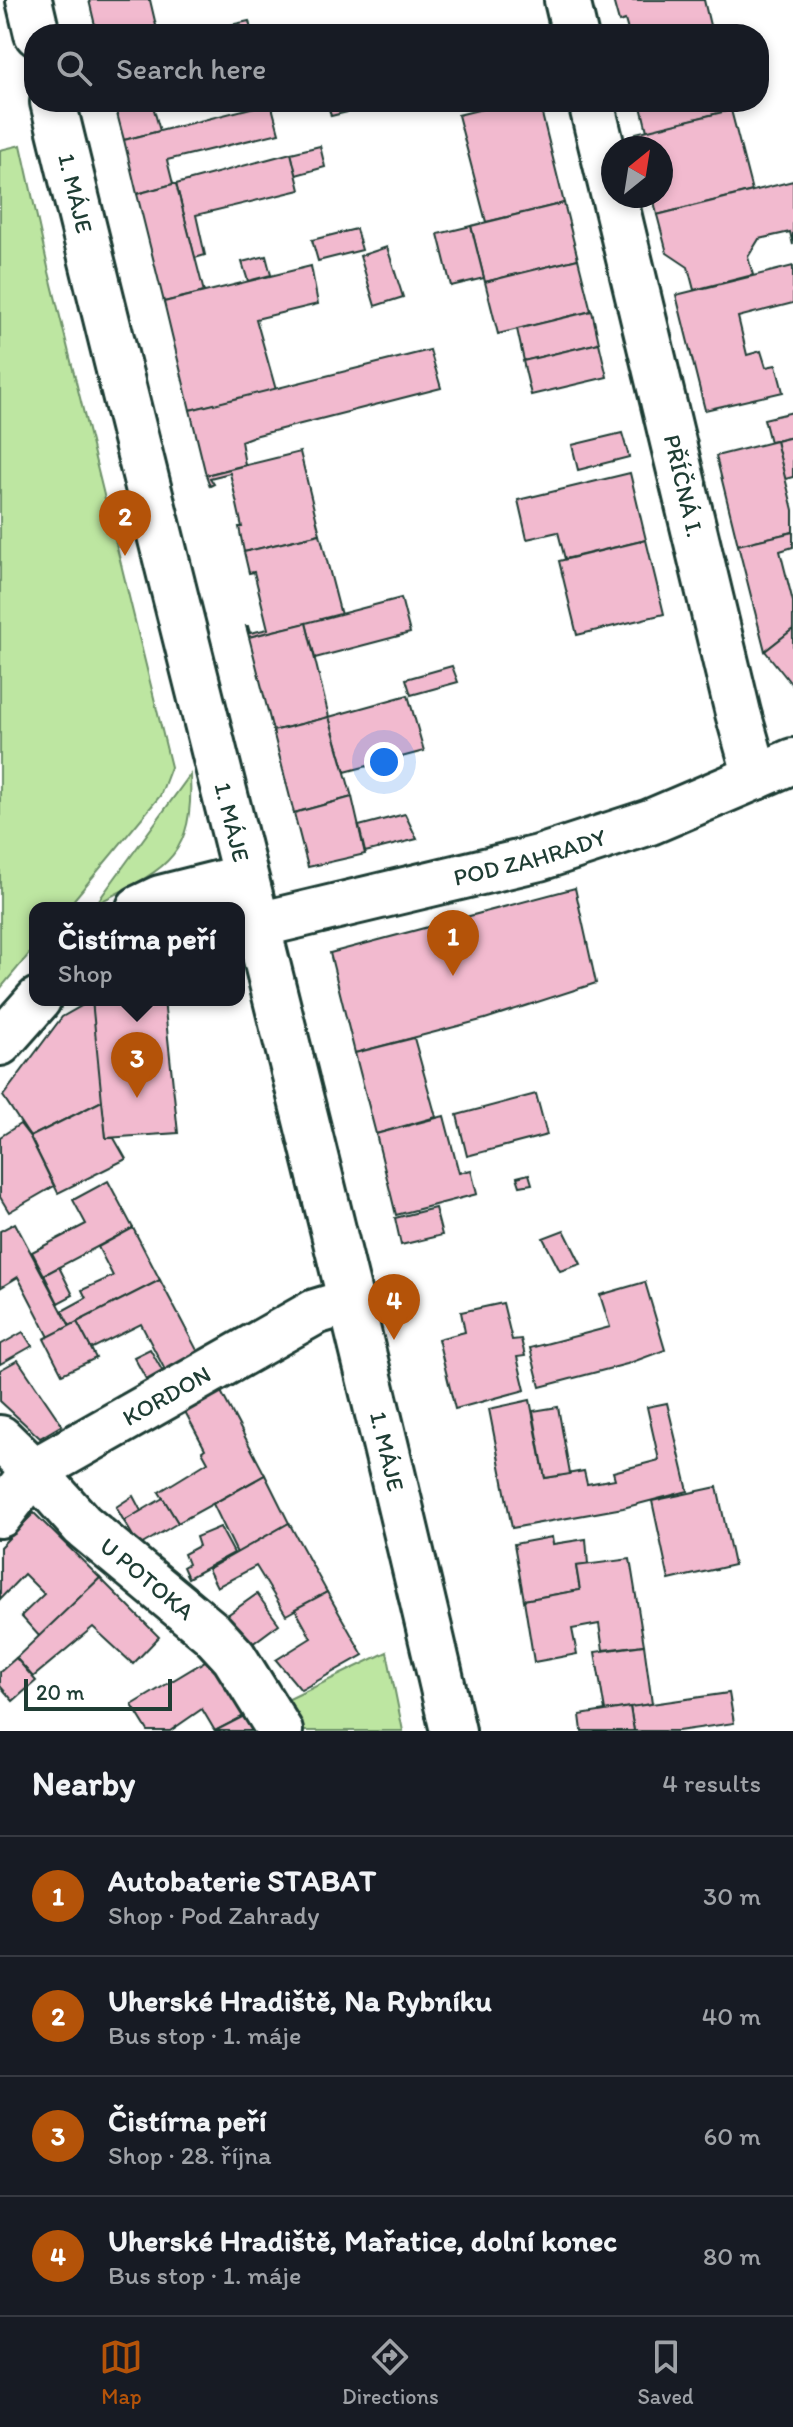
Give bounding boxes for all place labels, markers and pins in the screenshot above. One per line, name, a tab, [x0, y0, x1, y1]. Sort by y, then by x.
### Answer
pin: 2	[99, 490, 151, 556]
pin: 1	[427, 910, 479, 976]
pin: 3	[111, 1032, 163, 1098]
pin: 4	[368, 1274, 420, 1340]

